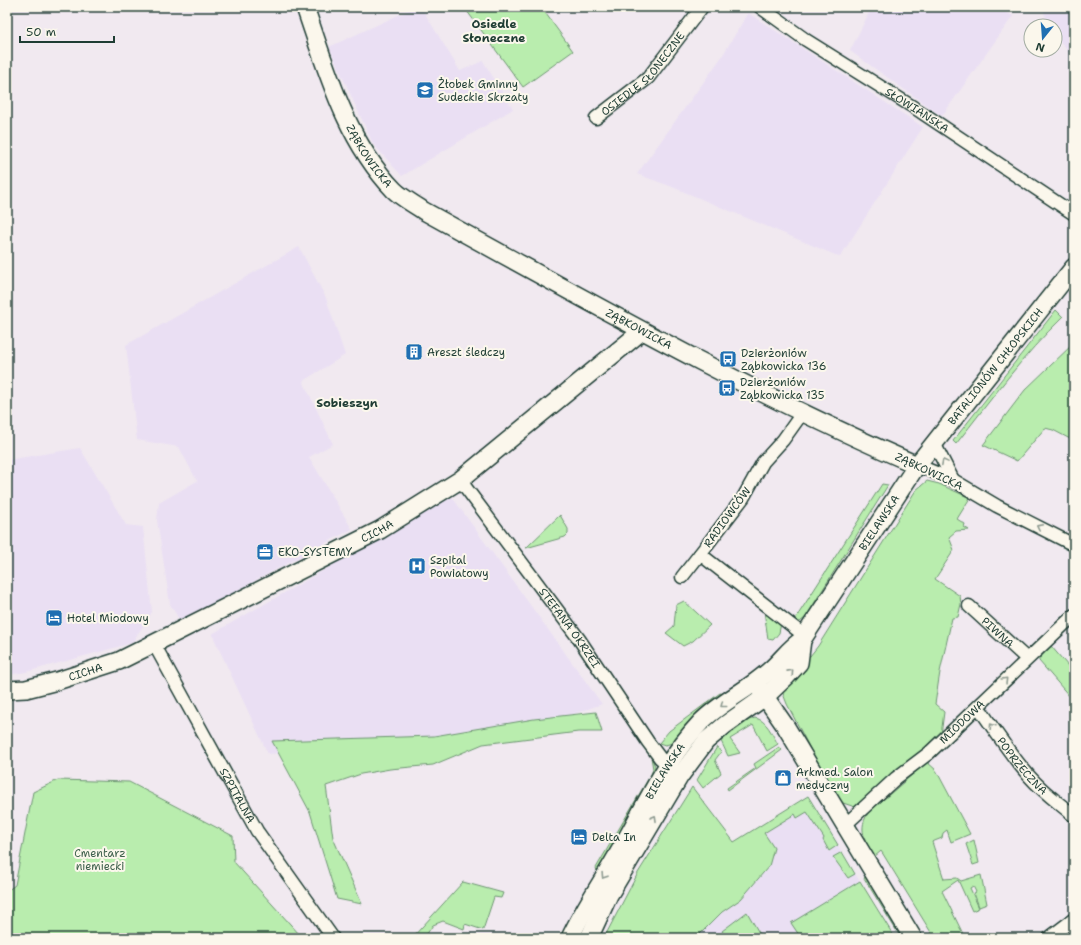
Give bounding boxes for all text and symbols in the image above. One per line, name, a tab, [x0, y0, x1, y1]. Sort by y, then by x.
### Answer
district label: Osiedle Słoneczne	[462, 16, 526, 46]
scale bar	[20, 18, 114, 44]
north arrow	[1023, 18, 1063, 58]
text: 50 m	[26, 24, 56, 40]
street label: OSIEDLE SŁONECZNE	[598, 29, 689, 119]
text: N	[1034, 39, 1047, 56]
place label: Żłobek Gminny Sudeckie Skrzaty	[438, 77, 528, 105]
school or university icon: Żłobek Gminny Sudeckie Skrzaty	[415, 80, 435, 100]
street label: SŁOWIAŃSKA	[882, 84, 952, 137]
street label: ZĄBKOWICKA	[342, 122, 395, 191]
street label: ZĄBKOWICKA	[603, 305, 674, 353]
street label: BATALIONÓW CHŁOPSKICH	[945, 305, 1047, 428]
building icon: Areszt śledczy	[404, 342, 424, 362]
place label: Areszt śledczy	[427, 345, 505, 360]
place label: Dzierżoniów Ząbkowicka 136	[741, 346, 827, 374]
bus stop icon: Dzierżoniów Ząbkowicka 136	[718, 349, 738, 369]
place label: Dzierżoniów Ząbkowicka 135	[740, 375, 825, 403]
bus stop icon: Dzierżoniów Ząbkowicka 135	[717, 378, 737, 398]
district label: Sobieszyn	[316, 395, 378, 411]
street label: ZĄBKOWICKA	[892, 449, 965, 494]
one-way arrow	[941, 459, 948, 466]
street label: RADIOWCÓW	[700, 483, 755, 551]
street label: BIELAWSKA	[856, 492, 903, 554]
street label: CICHA	[358, 517, 396, 546]
one-way arrow	[1036, 525, 1043, 532]
office icon: EKO-SYSTEMY	[255, 542, 275, 562]
place label: EKO-SYSTEMY	[278, 545, 352, 560]
place label: Szpital Powiatowy	[430, 553, 489, 581]
hospital icon: Szpital Powiatowy	[407, 556, 427, 576]
street label: STEFANA OKRZEI	[535, 585, 603, 671]
hotel icon: Hotel Miodowy	[44, 608, 64, 628]
place label: Hotel Miodowy	[67, 611, 149, 626]
street label: PIWNA	[978, 614, 1017, 651]
street label: CICHA	[67, 660, 105, 685]
one-way arrow	[786, 669, 793, 676]
one-way arrow	[1000, 677, 1008, 685]
street label: MIODOWA	[936, 697, 988, 747]
one-way arrow	[720, 700, 727, 708]
one-way arrow	[989, 723, 997, 730]
street label: POPRZECZNA	[993, 734, 1050, 798]
street label: BIELAWSKA	[642, 740, 689, 802]
street label: SZPITALNA	[216, 765, 258, 826]
place label: Arkmed. Salon medyczny	[796, 765, 873, 793]
shop icon: Arkmed. Salon medyczny	[773, 768, 793, 788]
one-way arrow	[649, 815, 656, 822]
hotel icon: Delta In	[569, 827, 589, 847]
place label: Delta In	[592, 830, 636, 845]
park label: Cmentarz niemiecki	[74, 846, 126, 874]
one-way arrow	[602, 872, 609, 879]

